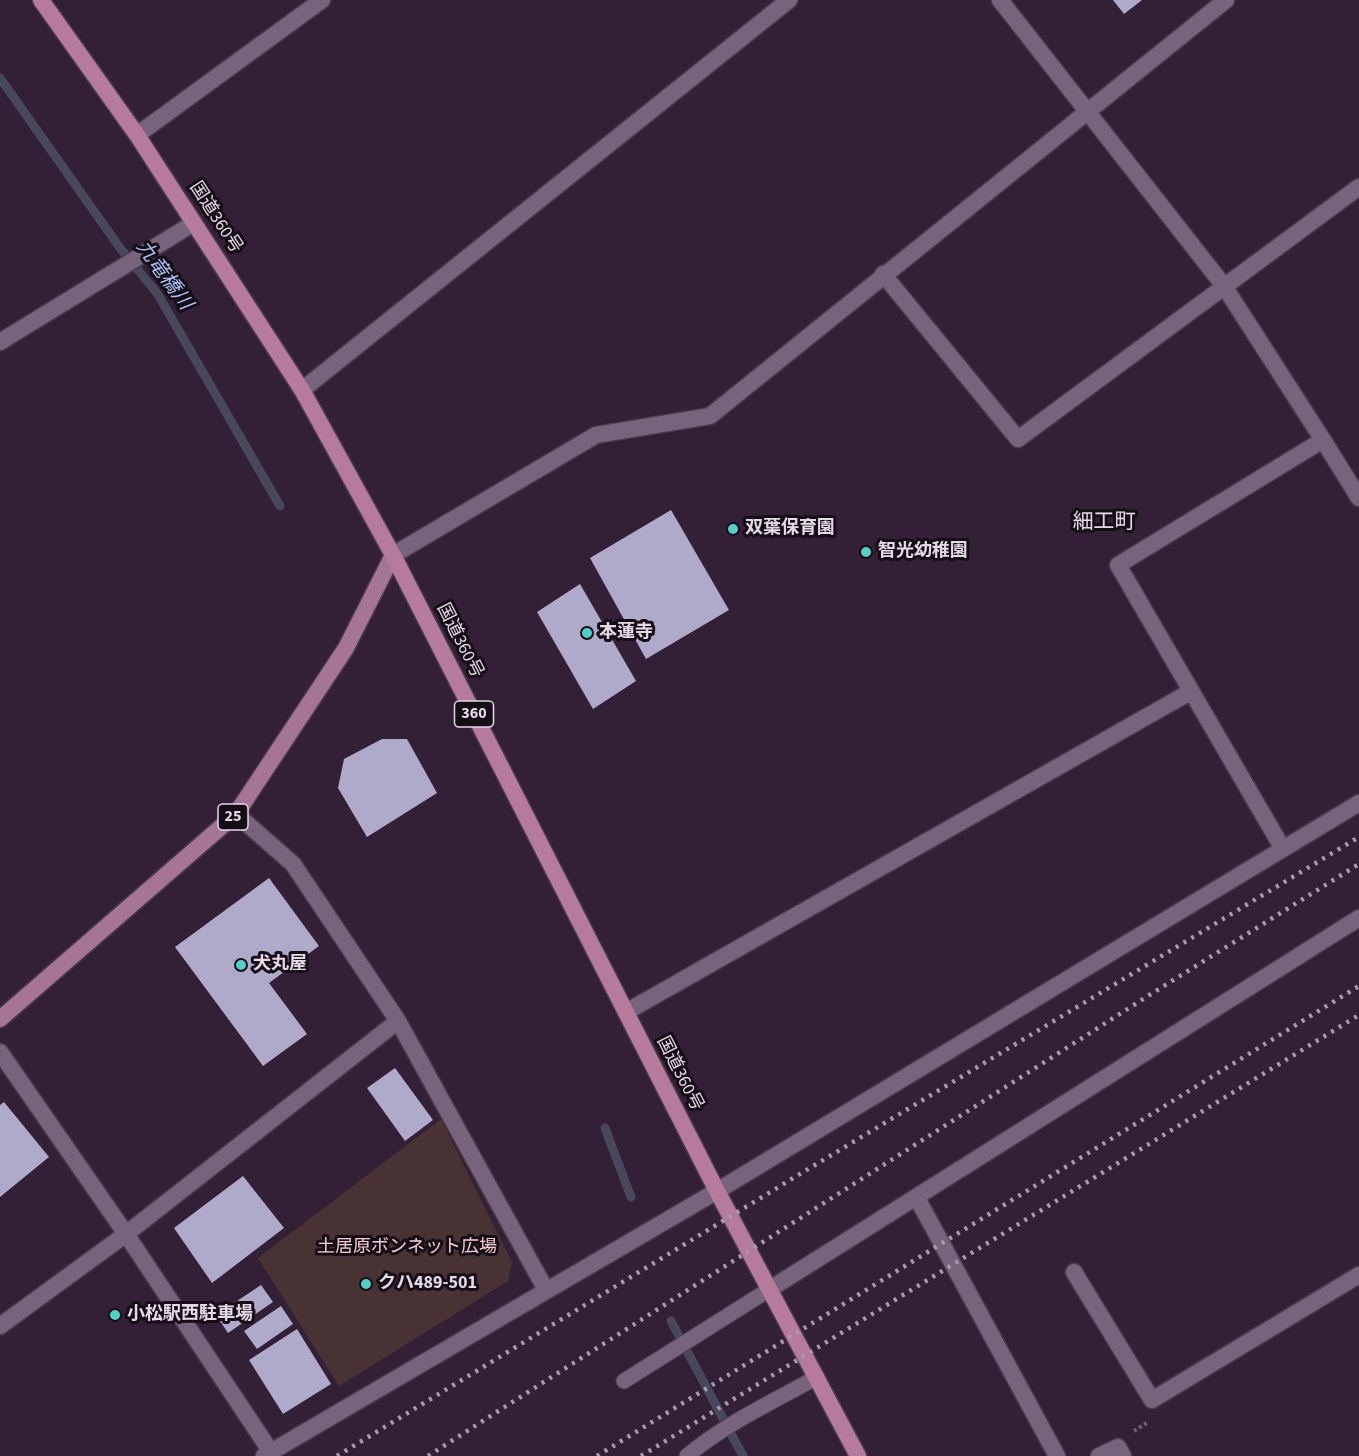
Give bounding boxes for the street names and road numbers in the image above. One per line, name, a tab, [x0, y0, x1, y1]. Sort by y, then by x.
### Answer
street label: 国道360号	[184, 178, 246, 258]
street label: 国道360号	[431, 600, 487, 682]
road number: 360	[454, 701, 494, 727]
road number: 25	[218, 804, 248, 830]
street label: 国道360号	[651, 1033, 707, 1115]

